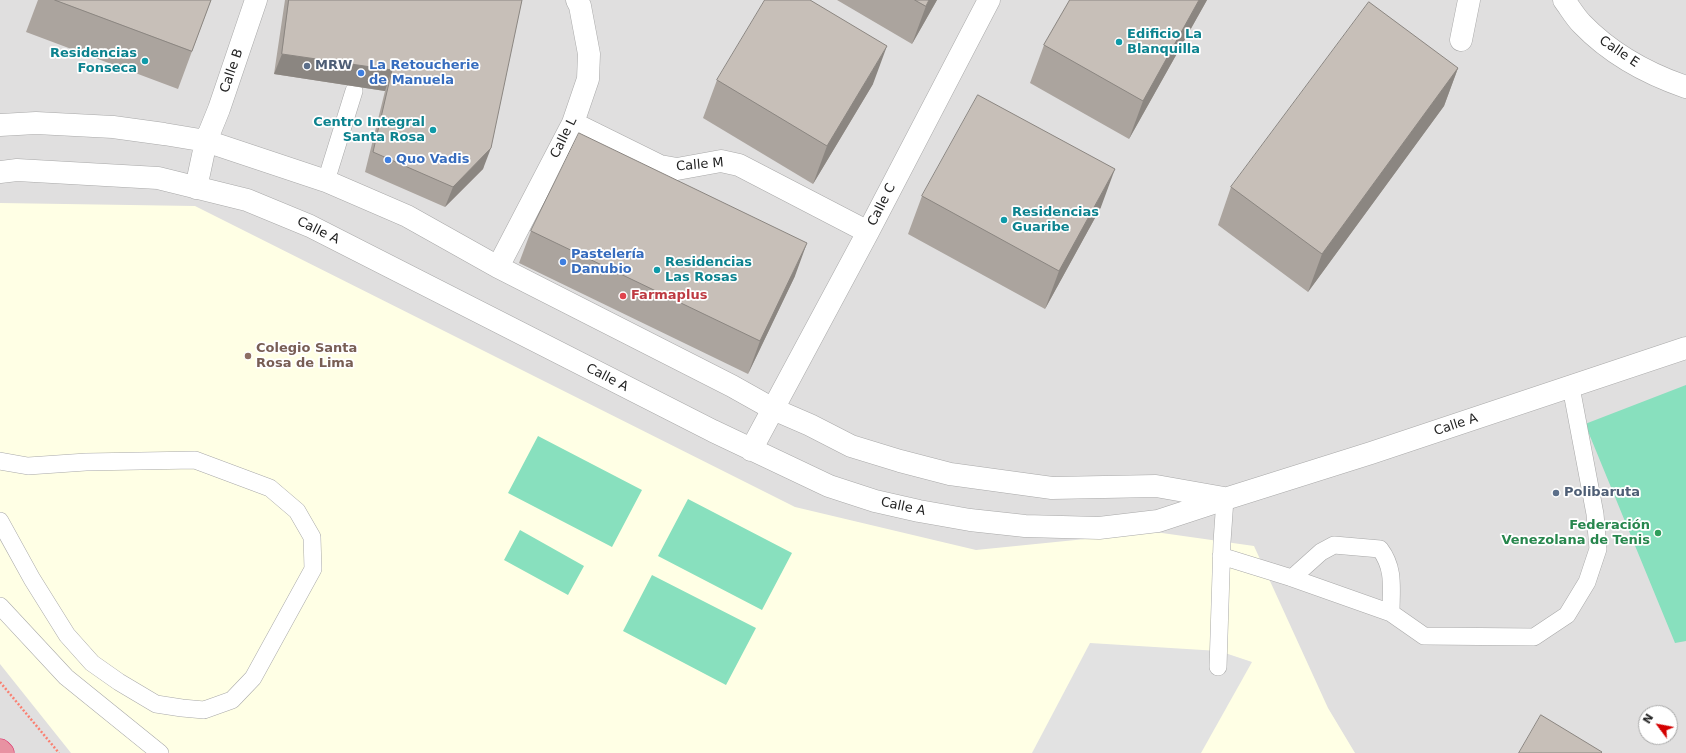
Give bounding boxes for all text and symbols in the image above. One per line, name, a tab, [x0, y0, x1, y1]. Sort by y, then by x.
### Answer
place label: Edificio La Blanquilla	[1127, 27, 1202, 58]
street label: Calle E	[1596, 33, 1642, 71]
marker: Edificio La Blanquilla	[1114, 37, 1124, 47]
place label: Residencias Fonseca	[50, 46, 137, 77]
street label: Calle B	[217, 47, 247, 95]
marker: Residencias Fonseca	[140, 56, 150, 66]
place label: MRW	[315, 58, 352, 74]
place label: La Retoucherie de Manuela	[369, 58, 479, 89]
marker: MRW	[302, 61, 312, 71]
marker: La Retoucherie de Manuela	[356, 68, 366, 78]
place label: Centro Integral Santa Rosa	[313, 115, 425, 146]
street label: Calle L	[547, 115, 581, 161]
marker: Centro Integral Santa Rosa	[428, 125, 438, 135]
place label: Quo Vadis	[396, 152, 469, 168]
marker: Quo Vadis	[383, 155, 393, 165]
street label: Calle M	[676, 155, 724, 175]
street label: Calle C	[865, 181, 899, 229]
place label: Residencias Guaribe	[1012, 205, 1099, 236]
street label: Calle A	[294, 214, 342, 248]
marker: Residencias Guaribe	[999, 215, 1009, 225]
place label: Pastelería Danubio	[571, 247, 645, 278]
place label: Residencias Las Rosas	[665, 255, 752, 286]
marker: Pastelería Danubio	[558, 257, 568, 267]
marker: Residencias Las Rosas	[652, 265, 662, 275]
place label: Farmaplus	[631, 288, 707, 304]
marker: Farmaplus	[618, 291, 628, 301]
place label: Colegio Santa Rosa de Lima	[256, 341, 357, 372]
marker: Colegio Santa Rosa de Lima	[243, 351, 253, 361]
street label: Calle A	[583, 361, 631, 395]
street label: Calle A	[1432, 411, 1480, 439]
place label: Polibaruta	[1564, 485, 1640, 501]
marker: Polibaruta	[1551, 488, 1561, 498]
street label: Calle A	[879, 495, 927, 519]
place label: Federación Venezolana de Tenis	[1501, 518, 1650, 549]
marker: Federación Venezolana de Tenis	[1653, 528, 1663, 538]
north arrow	[1638, 705, 1678, 745]
text: N	[1640, 712, 1656, 726]

